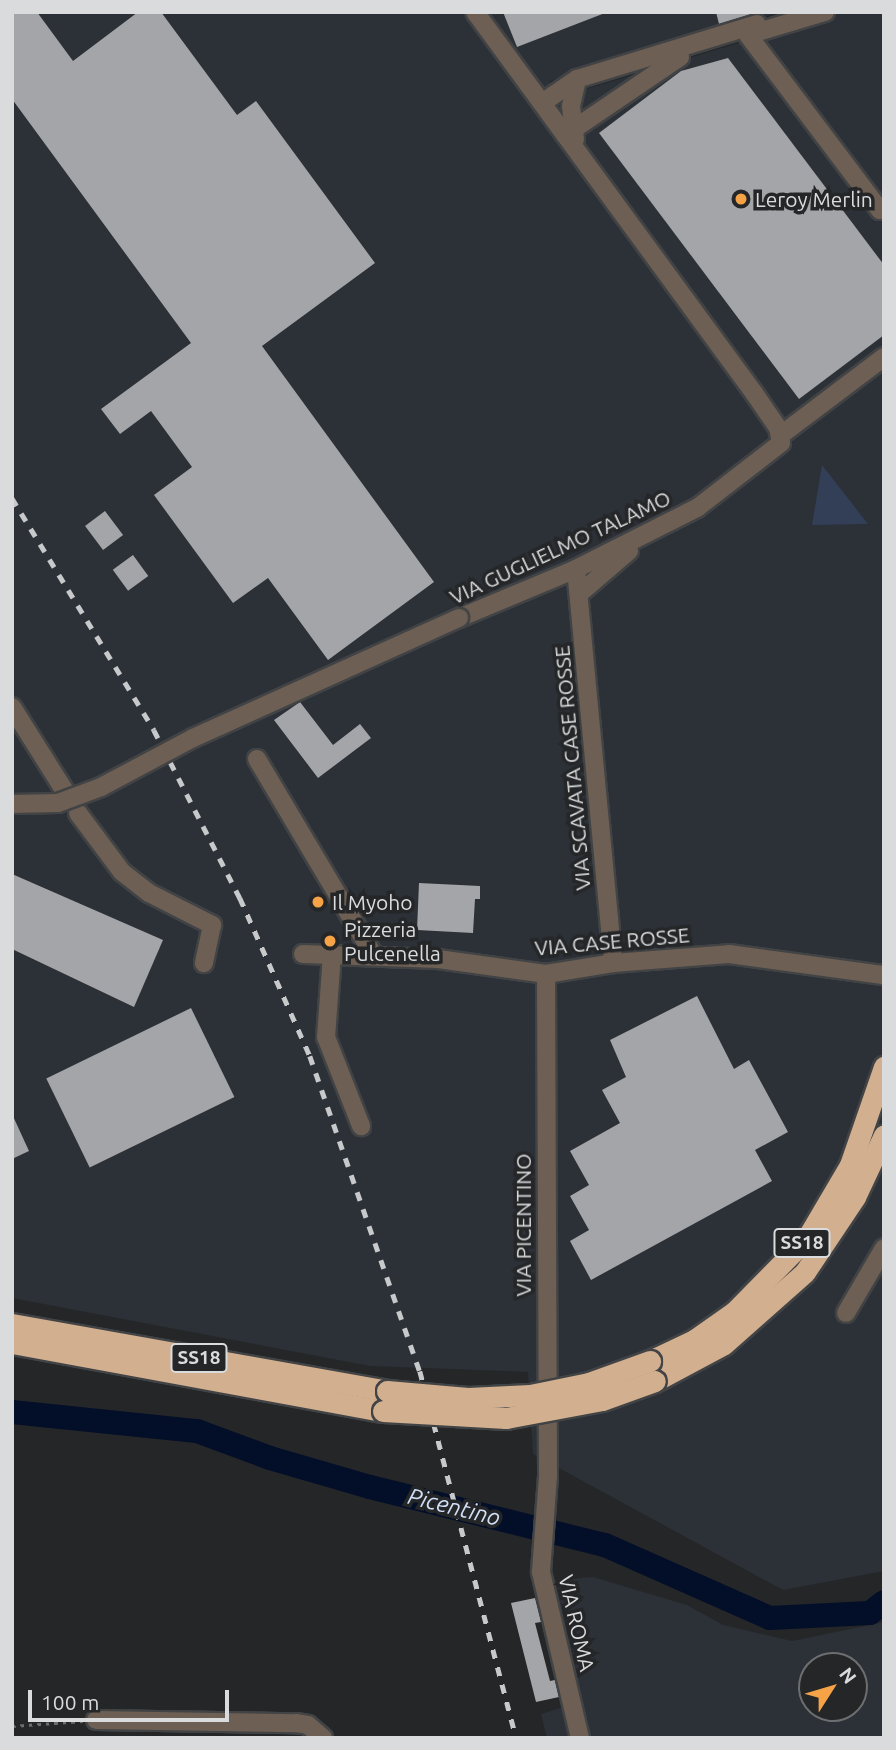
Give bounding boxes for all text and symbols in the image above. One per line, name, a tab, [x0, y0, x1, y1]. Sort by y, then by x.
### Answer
place label: Leroy Merlin	[755, 186, 873, 212]
marker: Leroy Merlin	[733, 191, 749, 207]
street label: VIA GUGLIELMO TALAMO	[446, 485, 674, 609]
street label: VIA SCAVATA CASE ROSSE	[549, 644, 595, 892]
place label: Il Myoho	[332, 889, 413, 915]
marker: Il Myoho	[310, 894, 326, 910]
place label: Pizzeria Pulcenella	[344, 916, 441, 966]
street label: VIA CASE ROSSE	[534, 922, 690, 960]
marker: Pizzeria Pulcenella	[322, 933, 338, 949]
street label: VIA PICENTINO	[510, 1153, 536, 1297]
road number: SS18	[772, 1228, 832, 1259]
road number: SS18	[169, 1342, 229, 1374]
water label: Picentino	[405, 1482, 503, 1532]
street label: VIA ROMA	[554, 1572, 600, 1674]
north arrow	[798, 1652, 868, 1722]
text: N	[835, 1663, 861, 1688]
scale bar	[32, 1676, 233, 1720]
text: 100 m	[41, 1690, 99, 1714]

